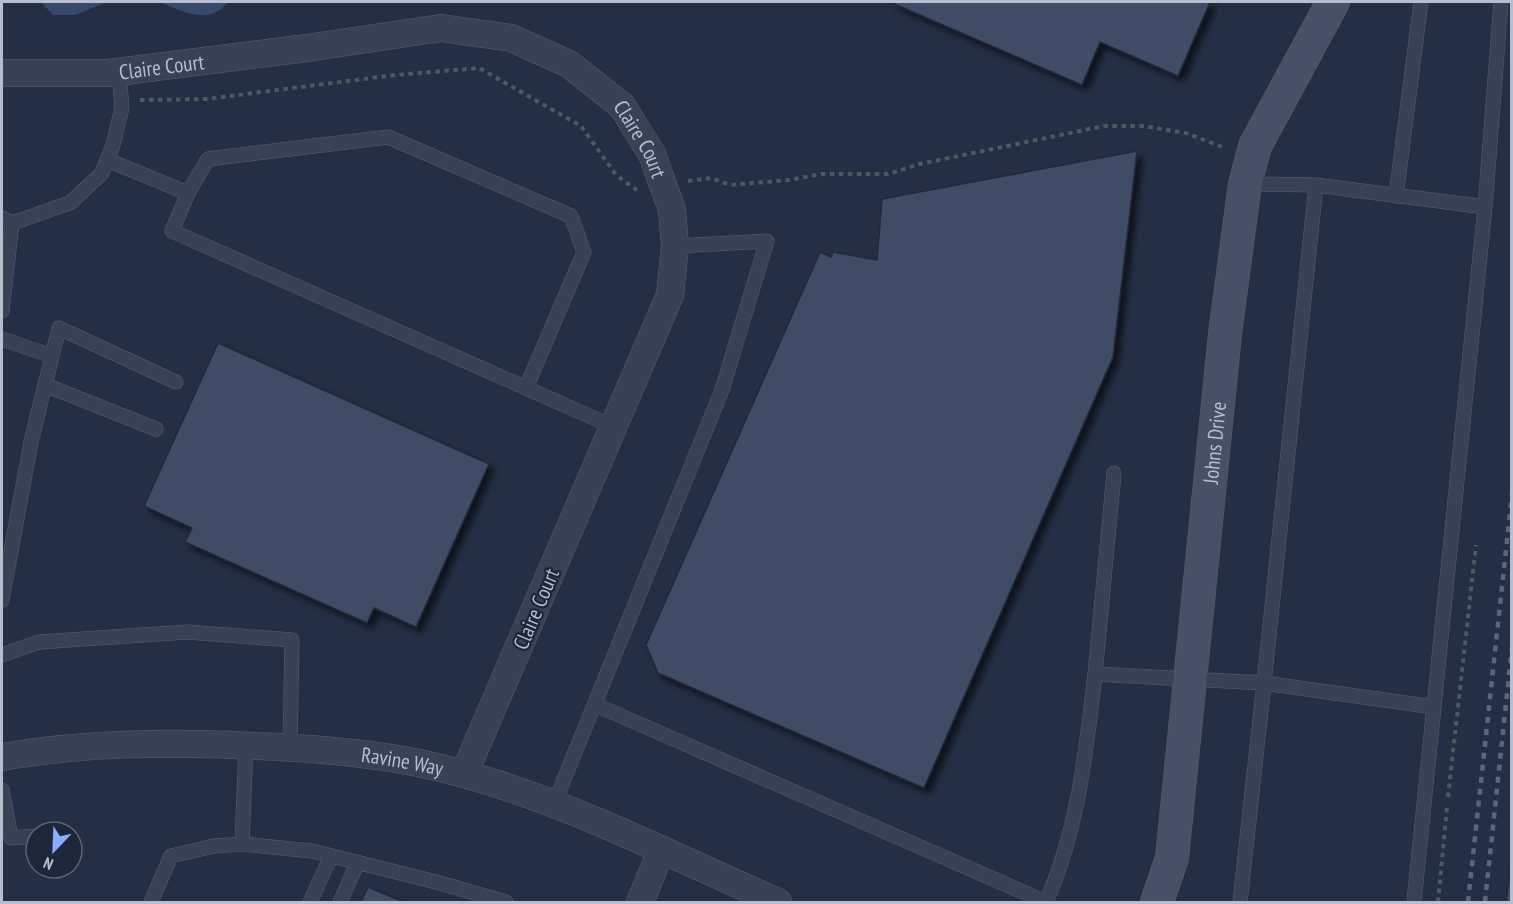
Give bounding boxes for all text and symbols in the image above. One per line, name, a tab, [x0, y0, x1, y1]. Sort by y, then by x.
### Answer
street label: Claire Court	[117, 48, 206, 85]
street label: Claire Court	[608, 95, 673, 182]
street label: Johns Drive	[1196, 400, 1232, 486]
street label: Claire Court	[507, 564, 565, 654]
street label: Ravine Way	[360, 741, 446, 782]
north arrow	[24, 820, 84, 880]
text: N	[40, 853, 56, 875]

